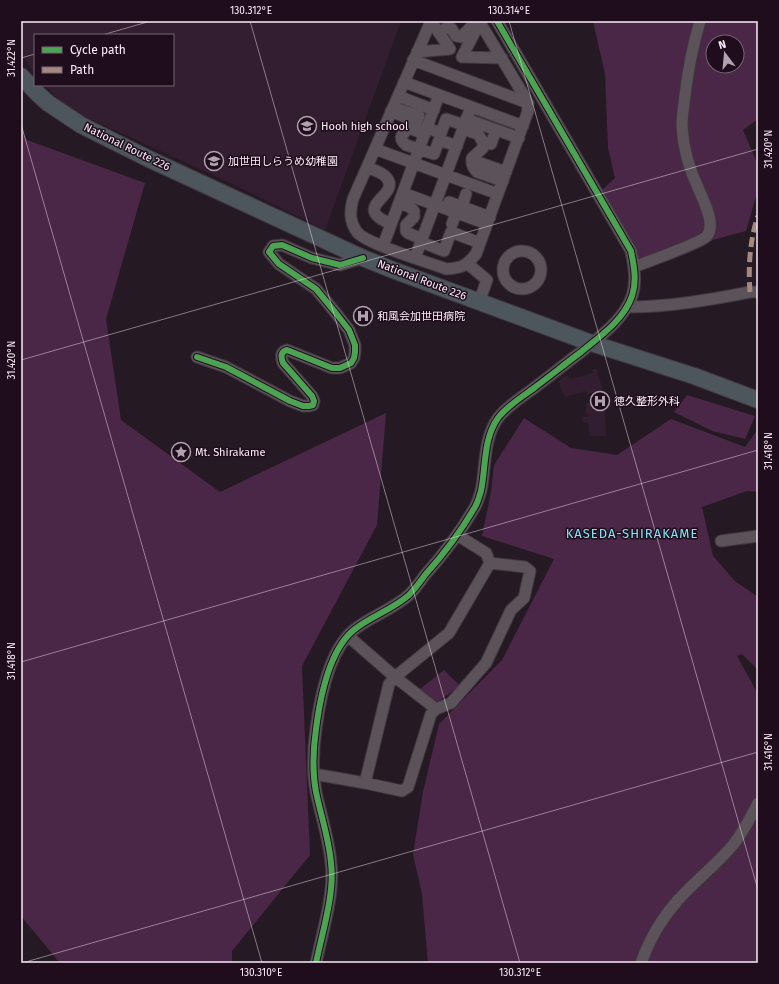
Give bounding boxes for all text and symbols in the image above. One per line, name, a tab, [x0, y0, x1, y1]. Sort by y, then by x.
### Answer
text: 130.312°E	[230, 5, 272, 17]
text: 130.314°E	[488, 5, 530, 17]
legend	[34, 34, 174, 86]
north arrow	[705, 34, 745, 74]
text: N	[717, 38, 728, 52]
text: 31.422°N	[6, 39, 18, 77]
text: Cycle path	[70, 43, 126, 57]
text: Path	[70, 63, 94, 77]
school or university icon: Hooh high school	[296, 115, 318, 137]
street label: National Route 226	[82, 120, 172, 174]
place label: Hooh high school	[321, 120, 408, 133]
text: 31.420°N	[763, 130, 775, 168]
school or university icon: 加世田しらうめ幼稚園	[203, 150, 225, 172]
place label: 加世田しらうめ幼稚園	[228, 155, 338, 168]
street label: National Route 226	[376, 257, 468, 303]
hospital icon: 和風会加世田病院	[352, 305, 374, 327]
place label: 和風会加世田病院	[377, 310, 465, 323]
text: 31.420°N	[6, 341, 18, 379]
hospital icon: 徳久整形外科	[589, 390, 611, 412]
place label: 徳久整形外科	[614, 395, 680, 408]
text: 31.418°N	[763, 432, 775, 470]
place icon: Mt. Shirakame	[170, 441, 192, 463]
place label: Mt. Shirakame	[195, 446, 265, 459]
district label: KASEDA-SHIRAKAME	[566, 526, 698, 541]
text: 31.418°N	[6, 642, 18, 680]
text: 31.416°N	[763, 733, 775, 771]
text: 130.310°E	[240, 967, 282, 979]
text: 130.312°E	[499, 967, 541, 979]

